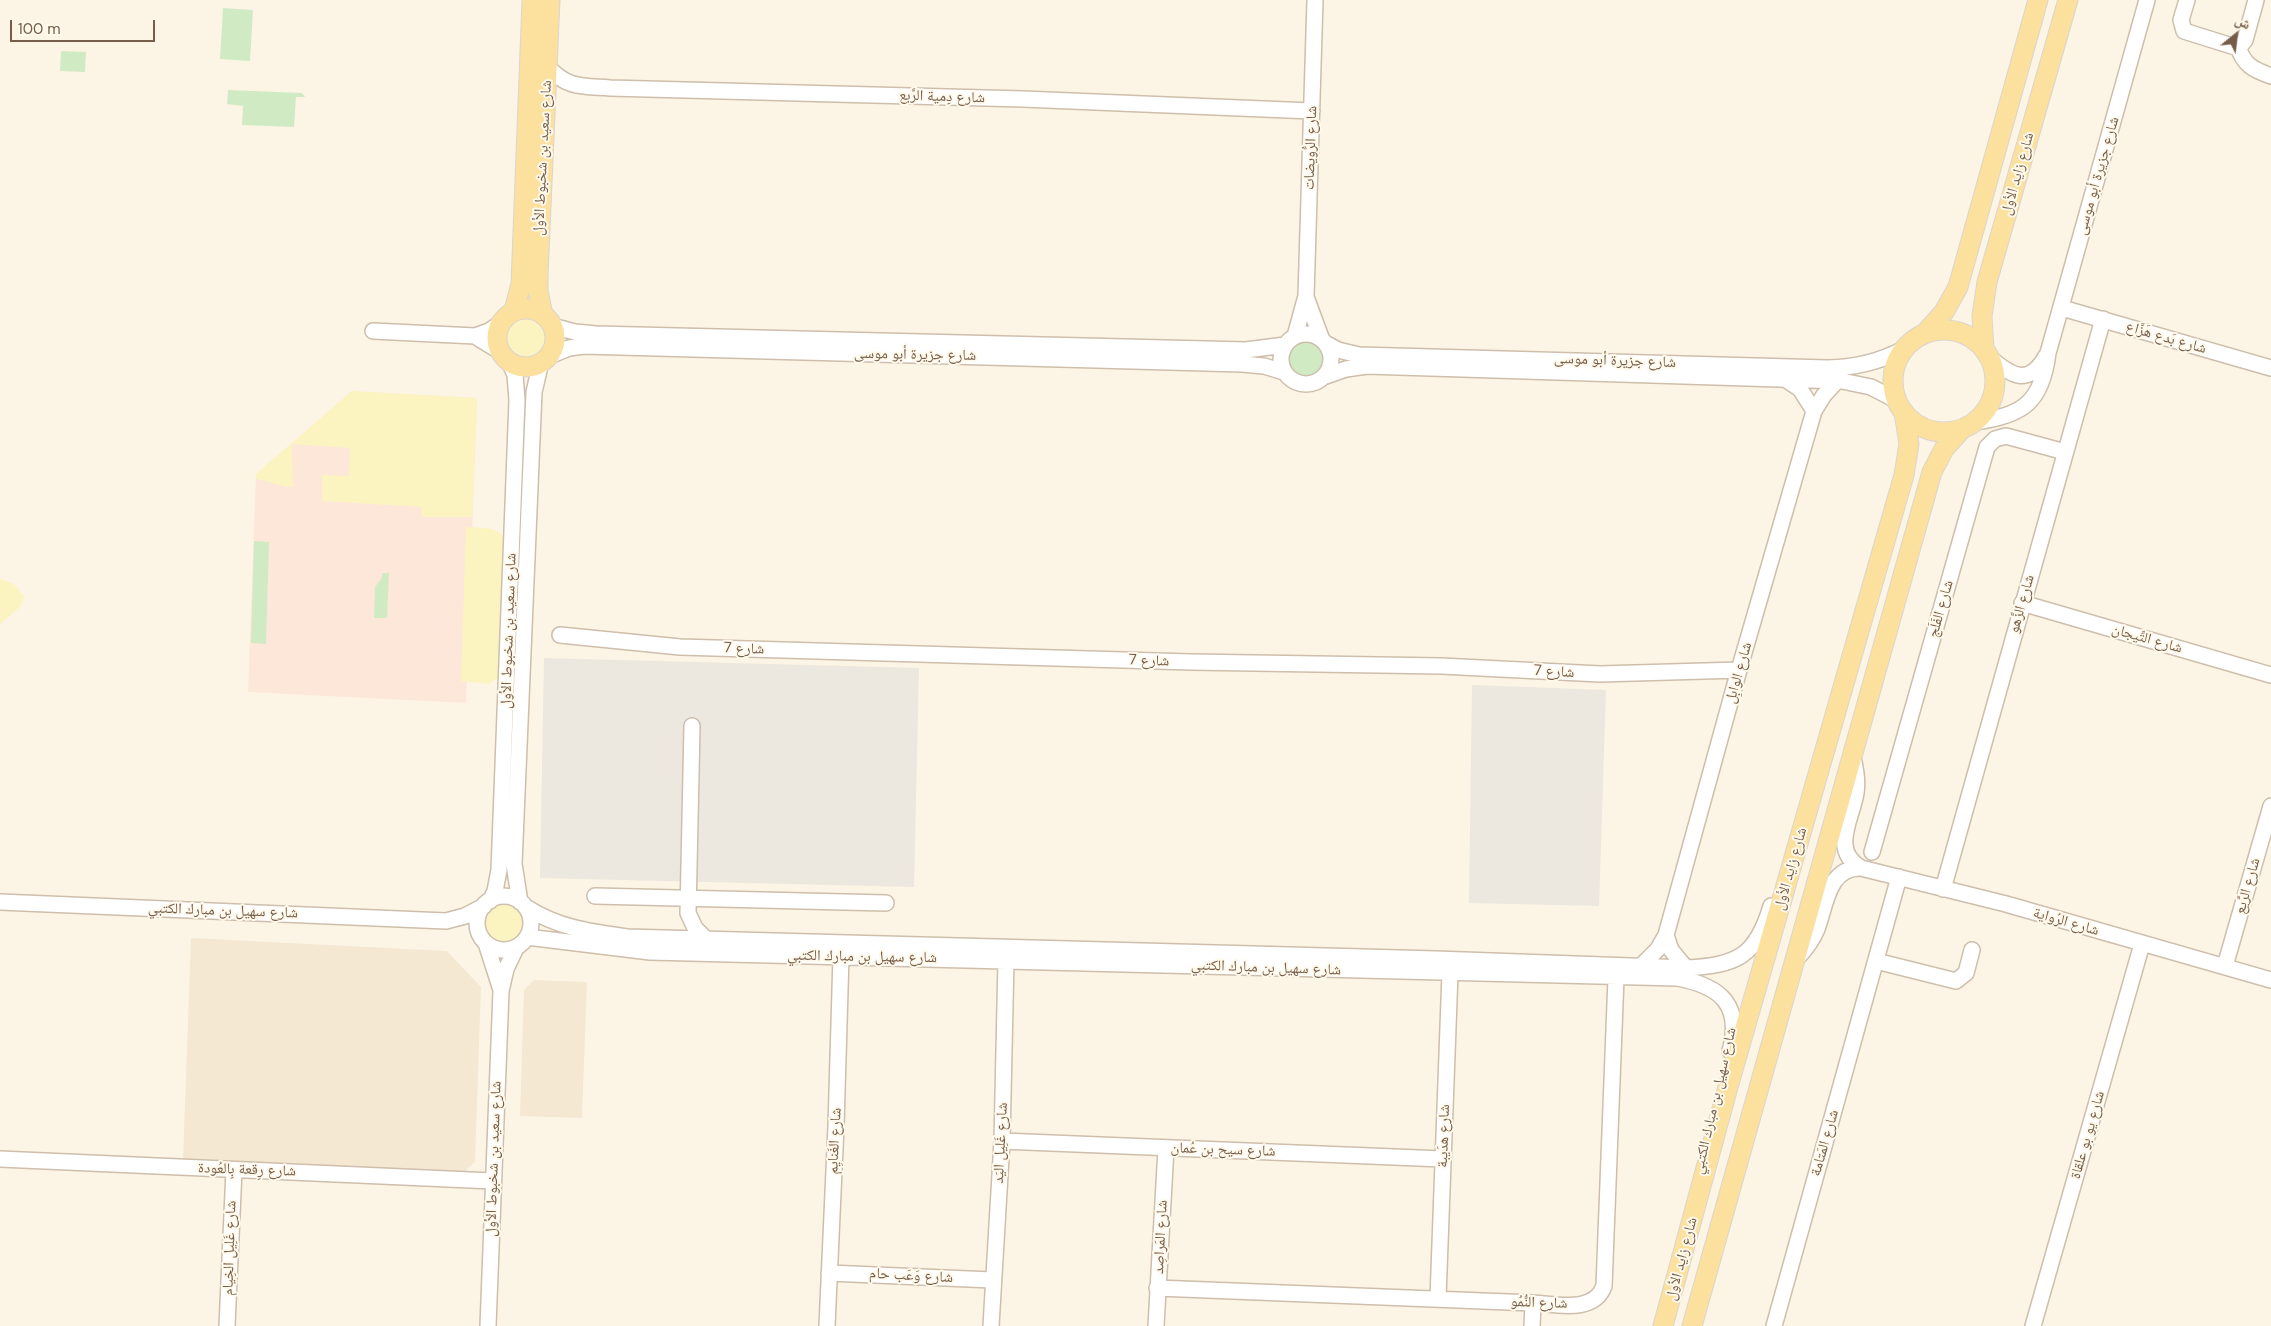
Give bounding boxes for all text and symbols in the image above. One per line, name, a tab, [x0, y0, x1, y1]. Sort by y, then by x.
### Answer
scale bar	[12, 10, 158, 42]
north arrow	[2211, 10, 2261, 60]
text: ش	[2232, 10, 2254, 33]
text: 100 m	[18, 19, 61, 39]
street label: شارع سعيد بن شخبوط الأول	[530, 80, 556, 236]
street label: شارع دِمية الرَّبع	[899, 87, 985, 107]
street label: شارع الرُّويضات	[1301, 105, 1321, 191]
street label: شارع جزيرة أبو موسى	[2073, 115, 2123, 237]
street label: شارع زايد الأول	[1998, 130, 2038, 218]
street label: شارع بَدع هَزَّاع	[2124, 318, 2208, 358]
street label: شارع جزيرة أبو موسى	[854, 345, 976, 365]
street label: شارع جزيرة أبو موسى	[1554, 350, 1676, 372]
street label: شارع سعيد بن شخبوط الأول	[497, 553, 521, 709]
street label: شارع الزَّهو	[2005, 573, 2039, 635]
street label: شارع الفَلَج	[1924, 578, 1958, 640]
street label: شارع التِّيجان	[2110, 620, 2184, 658]
street label: شارع 7	[723, 639, 765, 659]
street label: شارع الوابِل	[1722, 640, 1756, 706]
street label: شارع 7	[1128, 651, 1170, 671]
street label: شارع 7	[1533, 662, 1575, 682]
street label: شارع زايد الأول	[1771, 825, 1811, 913]
street label: شارع الرِّيع	[2231, 856, 2265, 916]
street label: شارع سهيل بن مبارك الكتبي	[148, 899, 298, 923]
street label: شارع الرُواية	[2031, 904, 2101, 940]
street label: شارع سهيل بن مبارك الكتبي	[787, 947, 937, 967]
street label: شارع سهيل بن مبارك الكتبي	[1191, 956, 1341, 980]
street label: شارع سهيل بن مبارك الكتبي	[1689, 1026, 1741, 1176]
street label: شارع سعيد بن شخبوط الأول	[482, 1081, 506, 1237]
street label: شارع يو بو علقاة	[2067, 1089, 2109, 1181]
street label: شارع غَلِيل اليَد	[990, 1102, 1012, 1184]
street label: شارع هدَيبة	[1434, 1104, 1454, 1168]
street label: شارع الغَنايِم	[824, 1107, 846, 1175]
street label: شارع المَتامة	[1807, 1108, 1843, 1178]
street label: شارع سيح بن عُمان	[1170, 1139, 1276, 1161]
street label: شارع رِقعة بِالعُودة	[198, 1159, 296, 1181]
street label: شارع غَلِيل الخِيام	[219, 1200, 241, 1296]
street label: شارع المَراصِد	[1150, 1200, 1172, 1274]
street label: شارع زايد الأول	[1662, 1215, 1702, 1303]
street label: شارع وَعَب حام	[869, 1265, 953, 1287]
street label: شارع النُّمُو	[1510, 1293, 1568, 1313]

